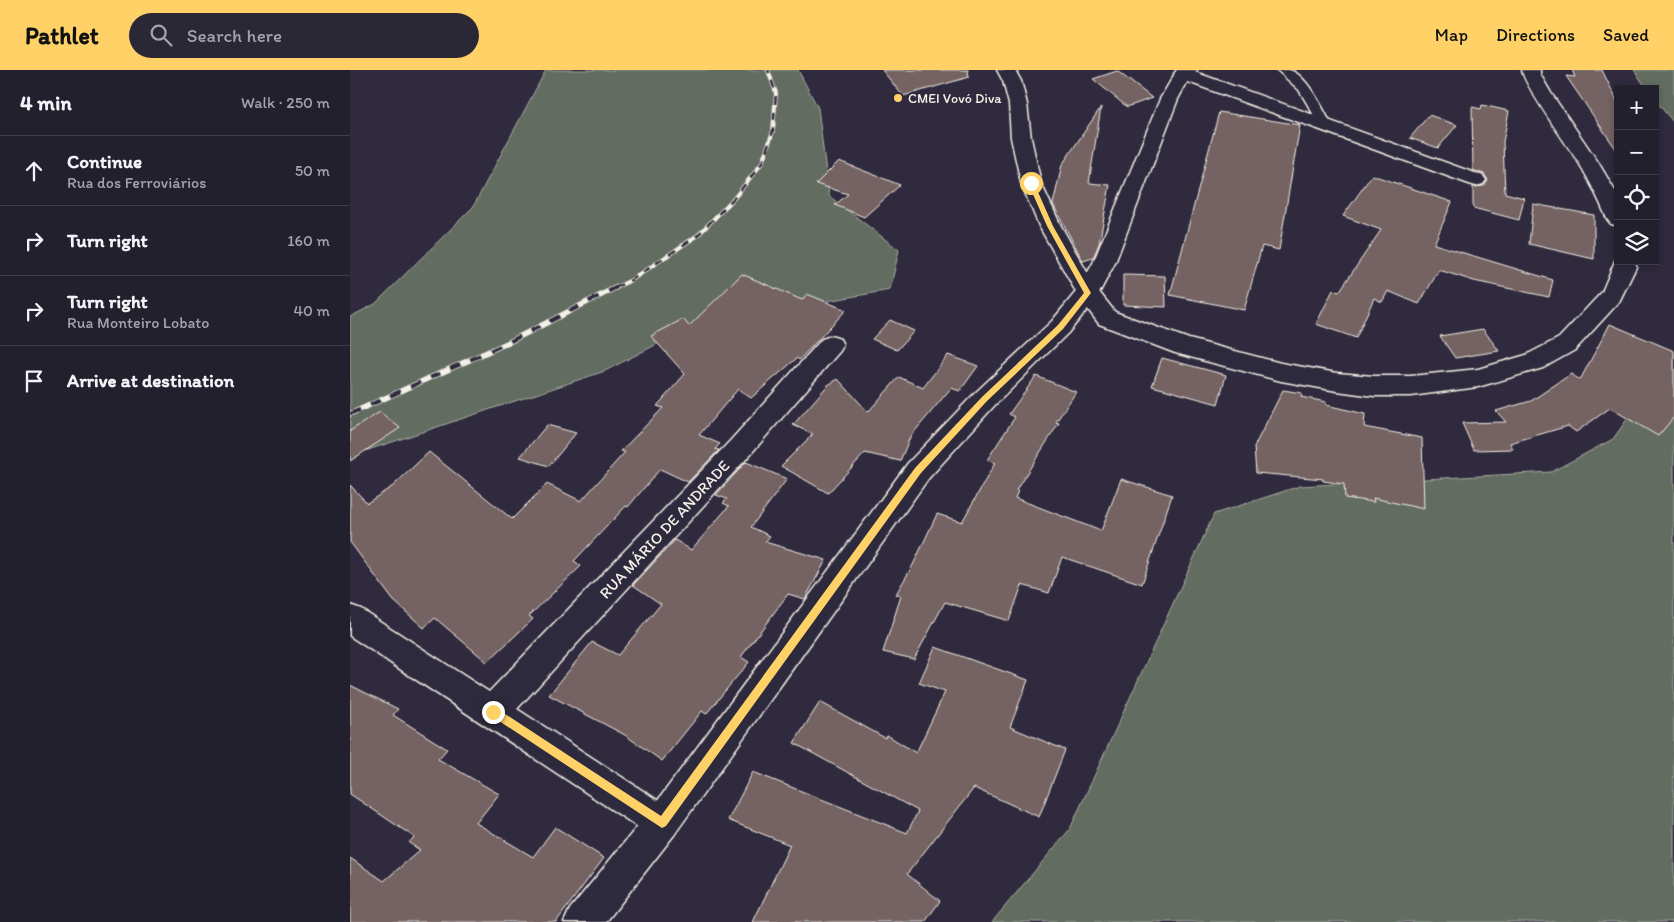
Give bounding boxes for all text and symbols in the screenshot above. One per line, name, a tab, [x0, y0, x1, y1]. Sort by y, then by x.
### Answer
search box	[129, 13, 479, 58]
text: Pathlet	[25, 21, 99, 50]
icon: search	[147, 21, 175, 49]
text: Search here	[187, 24, 282, 47]
text: Map	[1435, 24, 1468, 46]
text: Directions	[1496, 24, 1575, 46]
text: Saved	[1603, 24, 1649, 46]
map controls	[1614, 85, 1659, 265]
button: +	[1614, 85, 1659, 130]
text: 4 min	[20, 90, 72, 115]
place label: CMEI Vovó Diva	[908, 90, 1002, 107]
marker: CMEI Vovó Diva	[892, 92, 904, 104]
text: Walk · 250 m	[241, 93, 330, 112]
button: −	[1614, 130, 1659, 175]
text: Continue	[67, 150, 142, 173]
icon: ahead	[20, 157, 48, 185]
text: 50 m	[295, 161, 330, 180]
route start	[1020, 172, 1043, 195]
text: Rua dos Ferroviários	[67, 173, 206, 192]
button: locate	[1614, 175, 1659, 220]
button: layers	[1614, 220, 1659, 265]
icon: right	[20, 227, 48, 255]
text: Turn right	[67, 229, 148, 252]
text: 160 m	[287, 231, 330, 250]
text: Turn right	[67, 290, 148, 313]
icon: right	[20, 297, 48, 325]
text: 40 m	[293, 301, 330, 320]
text: Rua Monteiro Lobato	[67, 313, 209, 332]
icon: arrive	[20, 367, 48, 395]
text: Arrive at destination	[67, 369, 234, 392]
street label: RUA MÁRIO DE ANDRADE	[595, 456, 733, 602]
route end	[482, 701, 505, 724]

